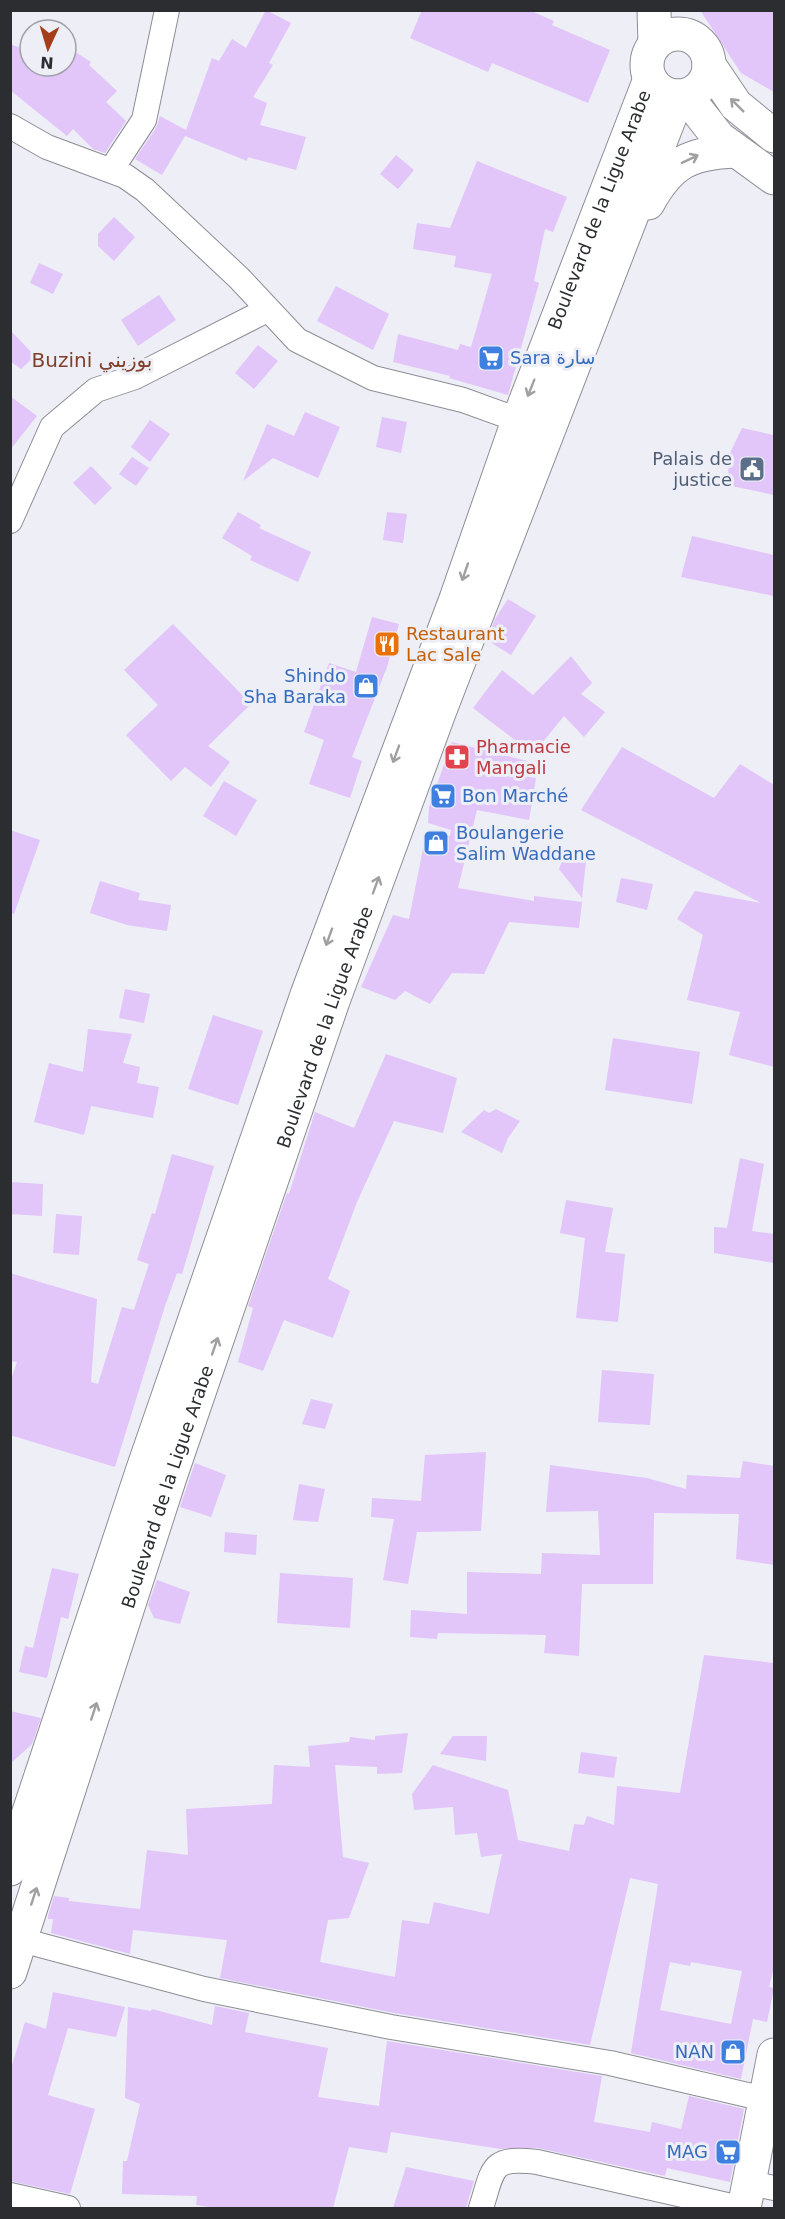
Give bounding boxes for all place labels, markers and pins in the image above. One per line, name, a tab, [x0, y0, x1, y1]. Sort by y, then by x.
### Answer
supermarket icon: Sara سارة	[476, 343, 506, 373]
place label: Sara سارة	[510, 347, 595, 368]
place label: Palais de justice	[652, 448, 732, 490]
public building icon: Palais de justice	[737, 454, 767, 484]
place label: Restaurant Lac Sale	[406, 623, 505, 665]
restaurant icon: Restaurant Lac Sale	[372, 629, 402, 659]
place label: Shindo Sha Baraka	[243, 665, 346, 707]
shop icon: Shindo Sha Baraka	[351, 671, 381, 701]
place label: Pharmacie Mangali	[476, 736, 571, 778]
pharmacy icon: Pharmacie Mangali	[442, 742, 472, 772]
supermarket icon: Bon Marché	[428, 781, 458, 811]
place label: Bon Marché	[462, 785, 568, 806]
place label: Boulangerie Salim Waddane	[456, 822, 596, 864]
shop icon: Boulangerie Salim Waddane	[421, 828, 451, 858]
shop icon: NAN	[718, 2037, 748, 2067]
place label: NAN	[675, 2041, 714, 2062]
supermarket icon: MAG	[713, 2137, 743, 2167]
place label: MAG	[667, 2141, 708, 2162]

